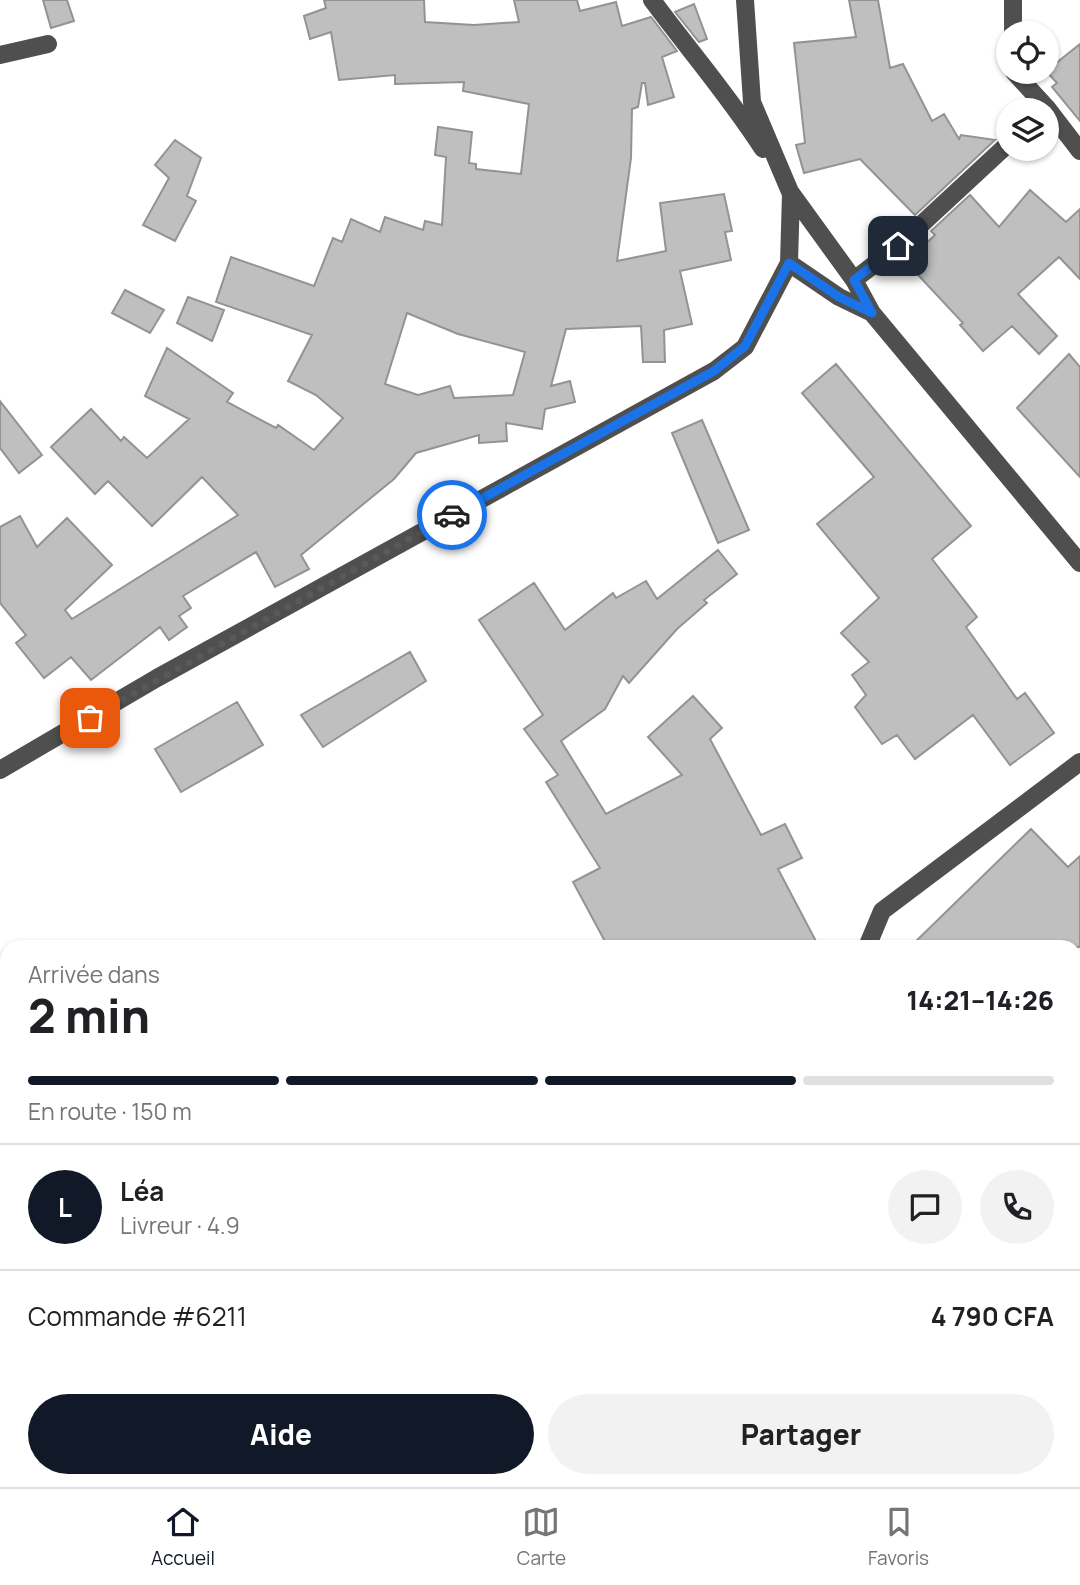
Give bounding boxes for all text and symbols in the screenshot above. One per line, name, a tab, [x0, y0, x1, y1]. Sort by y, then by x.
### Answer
map controls	[996, 21, 1059, 161]
button: locate	[996, 21, 1059, 84]
button: layers	[996, 98, 1059, 161]
pin	[868, 216, 928, 276]
icon: home	[879, 227, 917, 265]
courier	[417, 480, 487, 550]
icon: car	[433, 496, 471, 534]
pin	[60, 688, 120, 748]
icon: bag	[71, 699, 109, 737]
text: Arrivée dans	[28, 958, 160, 990]
text: 14:21–14:26	[906, 982, 1054, 1018]
text: 2 min	[28, 984, 150, 1047]
text: En route · 150 m	[28, 1095, 192, 1127]
button: chat	[888, 1170, 962, 1244]
button: phone	[980, 1170, 1054, 1244]
text: Léa	[120, 1173, 164, 1209]
text: L	[58, 1189, 72, 1225]
text: Livreur · 4.9	[120, 1209, 240, 1241]
text: Commande #6211	[28, 1298, 247, 1334]
text: 4 790 CFA	[931, 1298, 1054, 1334]
button: Aide	[28, 1394, 534, 1474]
button: Partager	[548, 1394, 1054, 1474]
tab: Accueil	[151, 1503, 215, 1571]
tab: Carte	[517, 1503, 566, 1571]
tab: Favoris	[868, 1503, 929, 1571]

